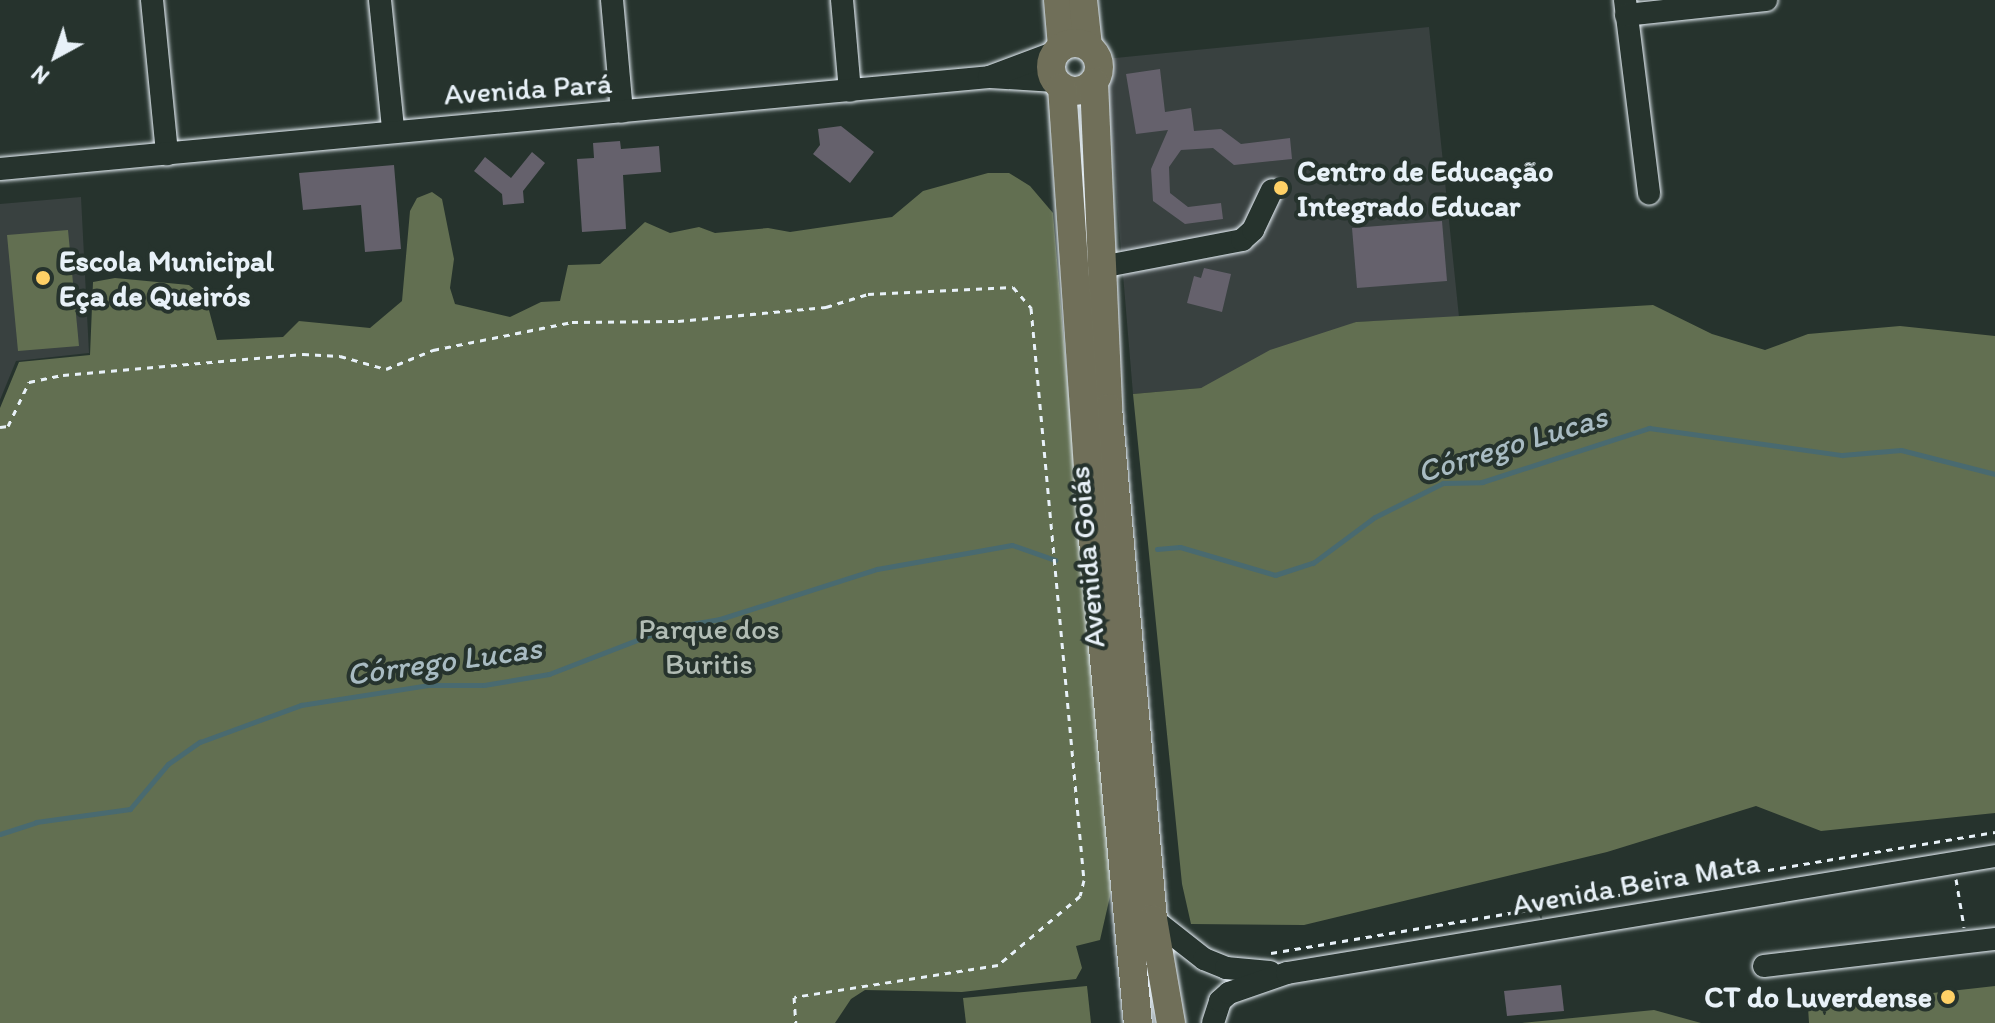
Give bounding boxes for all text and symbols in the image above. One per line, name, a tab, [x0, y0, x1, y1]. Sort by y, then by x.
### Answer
north arrow	[16, 16, 96, 96]
text: N	[26, 60, 55, 90]
street label: Avenida Pará	[443, 65, 613, 113]
place label: Centro de Educação Integrado Educar	[1297, 153, 1553, 224]
marker: Centro de Educação Integrado Educar	[1272, 179, 1290, 197]
place label: Escola Municipal Eça de Queirós	[59, 243, 274, 314]
marker: Escola Municipal Eça de Queirós	[34, 269, 52, 287]
water label: Córrego Lucas	[1413, 397, 1611, 491]
street label: Avenida Goiás	[1061, 465, 1113, 649]
park label: Parque dos Buritis	[638, 611, 780, 682]
water label: Córrego Lucas	[345, 628, 543, 694]
street label: Avenida Beira Mata	[1510, 845, 1762, 923]
place label: CT do Luverdense	[1704, 979, 1932, 1015]
marker: CT do Luverdense	[1939, 988, 1957, 1006]

